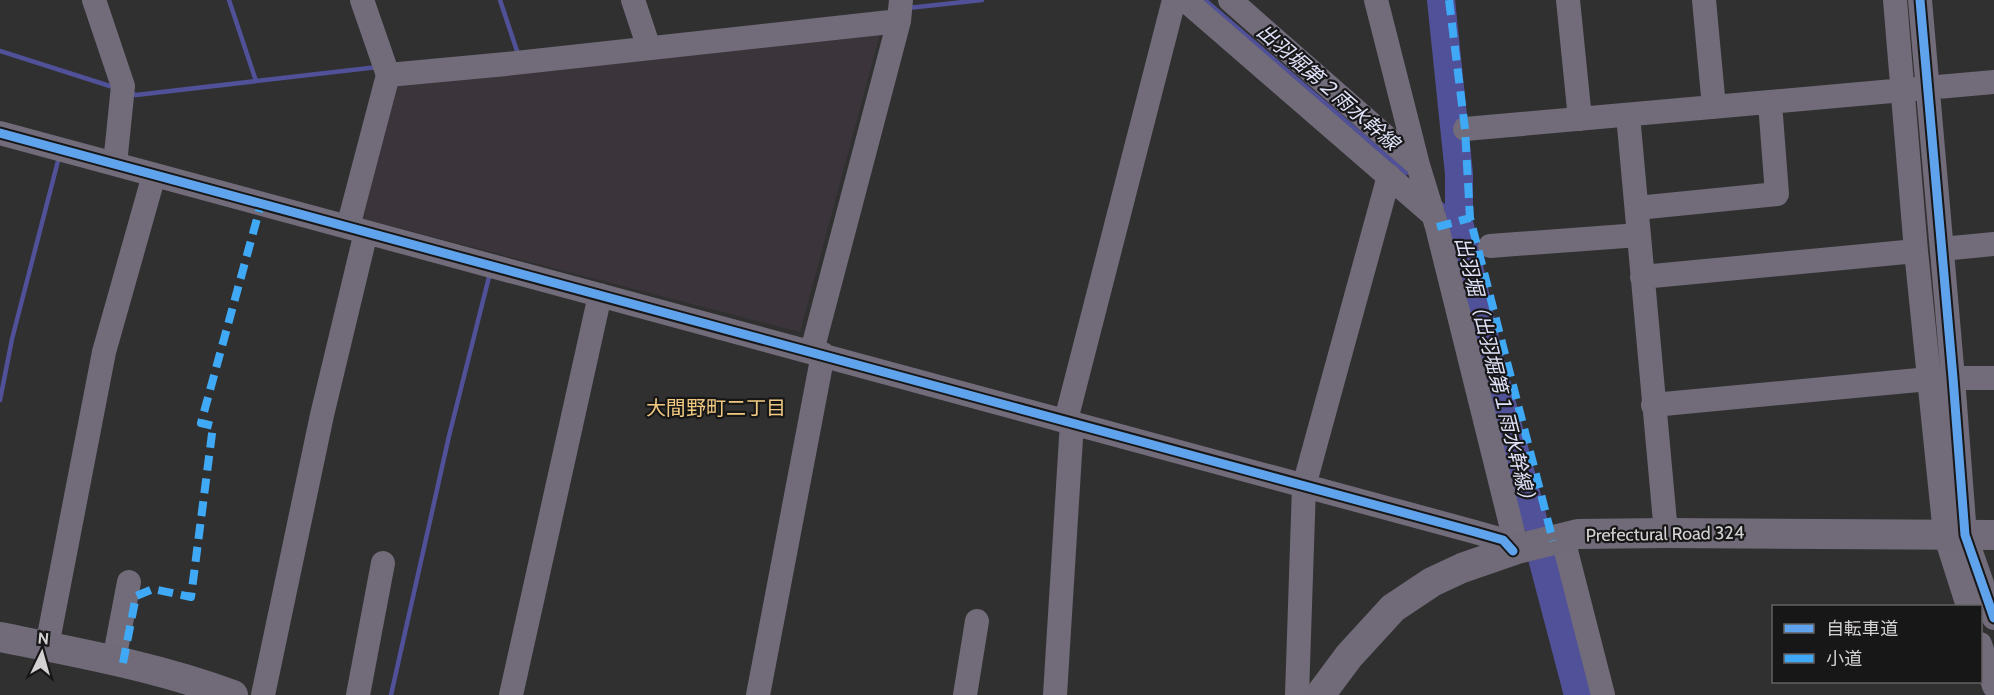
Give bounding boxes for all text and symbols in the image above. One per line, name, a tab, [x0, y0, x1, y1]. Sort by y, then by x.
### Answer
water label: 出羽堀第２雨水幹線	[1252, 19, 1406, 157]
water label: 出羽堀（出羽堀第１雨水幹線）	[1450, 234, 1542, 512]
district label: 大間野町二丁目	[646, 396, 786, 420]
street label: Prefectural Road 324	[1585, 522, 1745, 546]
legend	[1772, 605, 1982, 683]
text: 自転車道	[1826, 618, 1898, 640]
north arrow	[12, 623, 72, 683]
text: N	[37, 629, 50, 649]
text: 小道	[1826, 648, 1862, 670]

